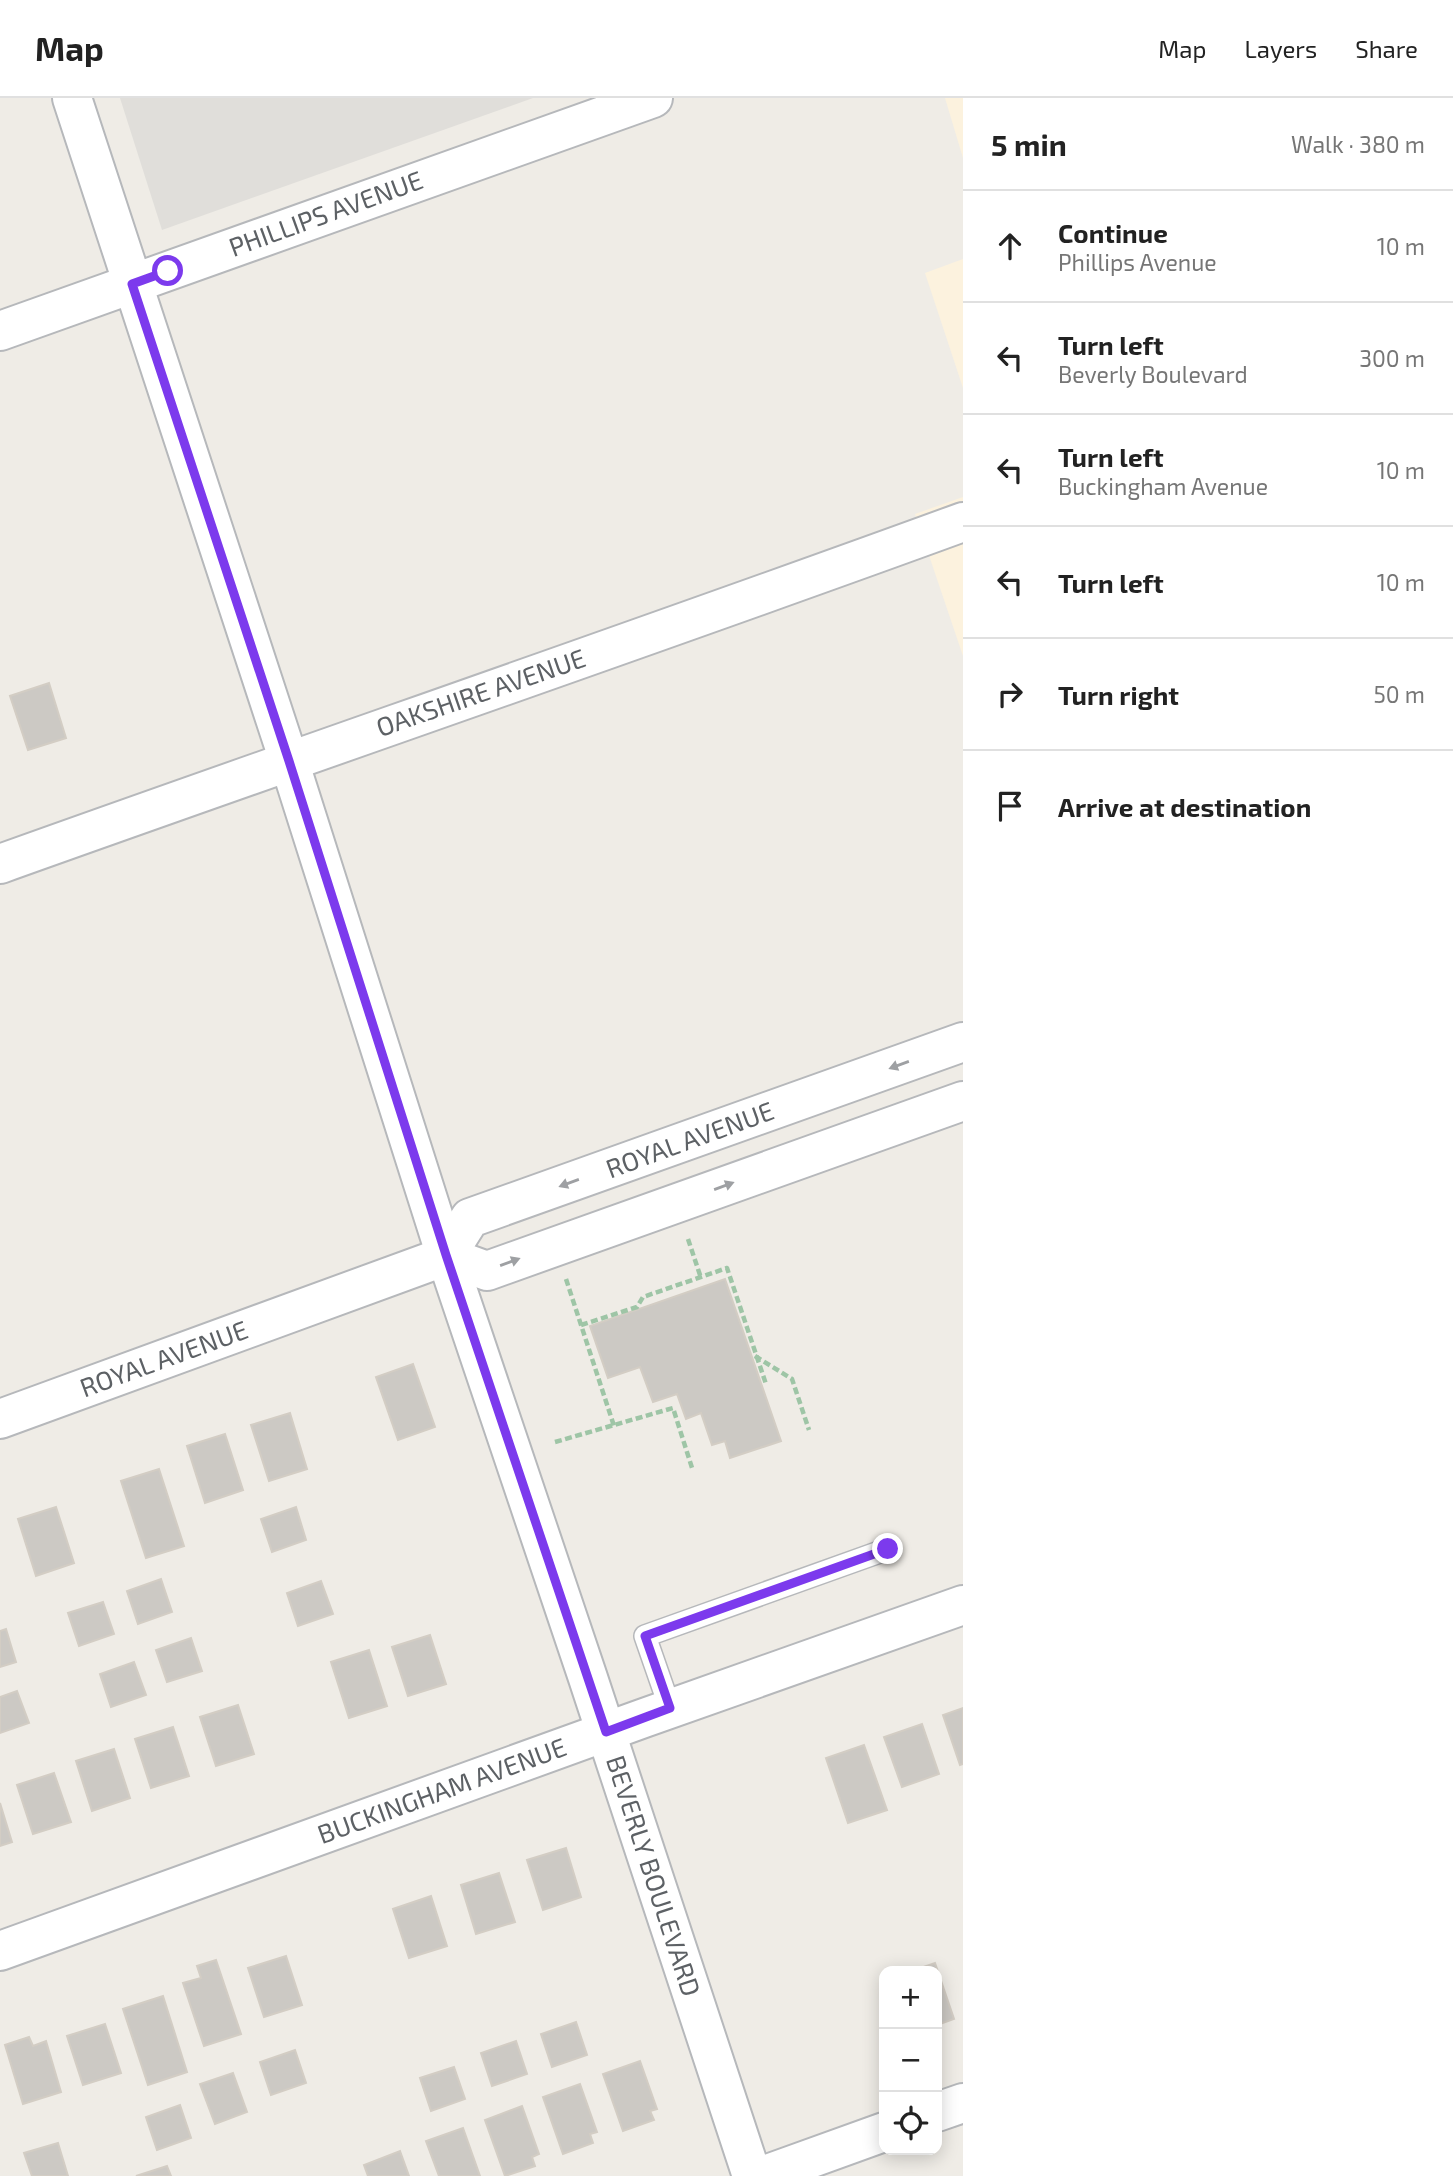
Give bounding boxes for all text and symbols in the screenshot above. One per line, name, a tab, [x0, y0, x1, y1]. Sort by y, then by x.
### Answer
text: Map	[35, 28, 104, 68]
text: Map	[1158, 34, 1206, 63]
text: Layers	[1244, 34, 1317, 63]
text: Share	[1355, 34, 1418, 63]
text: 5 min	[991, 126, 1067, 162]
text: Walk · 380 m	[1291, 130, 1425, 158]
street label: PHILLIPS AVENUE	[224, 163, 427, 262]
text: Continue	[1058, 217, 1168, 248]
icon: ahead	[991, 227, 1029, 265]
text: 10 m	[1377, 232, 1425, 260]
text: Phillips Avenue	[1058, 248, 1217, 276]
route start	[152, 255, 183, 286]
text: Turn left	[1058, 329, 1164, 360]
icon: left	[991, 339, 1029, 377]
text: 300 m	[1359, 344, 1425, 372]
text: Beverly Boulevard	[1058, 360, 1248, 388]
text: Turn left	[1058, 441, 1164, 472]
icon: left	[991, 451, 1029, 489]
text: 10 m	[1377, 456, 1425, 484]
text: Buckingham Avenue	[1058, 472, 1268, 500]
icon: left	[991, 563, 1029, 601]
text: Turn left	[1058, 567, 1164, 598]
text: 10 m	[1377, 568, 1425, 596]
street label: OAKSHIRE AVENUE	[372, 641, 589, 742]
icon: right	[991, 675, 1029, 713]
text: Turn right	[1058, 679, 1179, 710]
text: 50 m	[1374, 680, 1425, 708]
icon: arrive	[991, 787, 1029, 825]
text: Arrive at destination	[1058, 791, 1311, 822]
one-way arrow	[888, 1060, 909, 1071]
street label: ROYAL AVENUE	[601, 1094, 778, 1183]
one-way arrow	[558, 1178, 579, 1189]
one-way arrow	[714, 1180, 735, 1191]
one-way arrow	[500, 1256, 521, 1267]
street label: ROYAL AVENUE	[75, 1313, 252, 1402]
route end	[872, 1533, 903, 1564]
street label: BUCKINGHAM AVENUE	[313, 1730, 570, 1849]
street label: BEVERLY BOULEVARD	[601, 1751, 708, 2000]
map controls	[879, 1966, 942, 2155]
button: +	[879, 1966, 942, 2029]
button: −	[879, 2029, 942, 2092]
button: locate	[879, 2092, 942, 2155]

